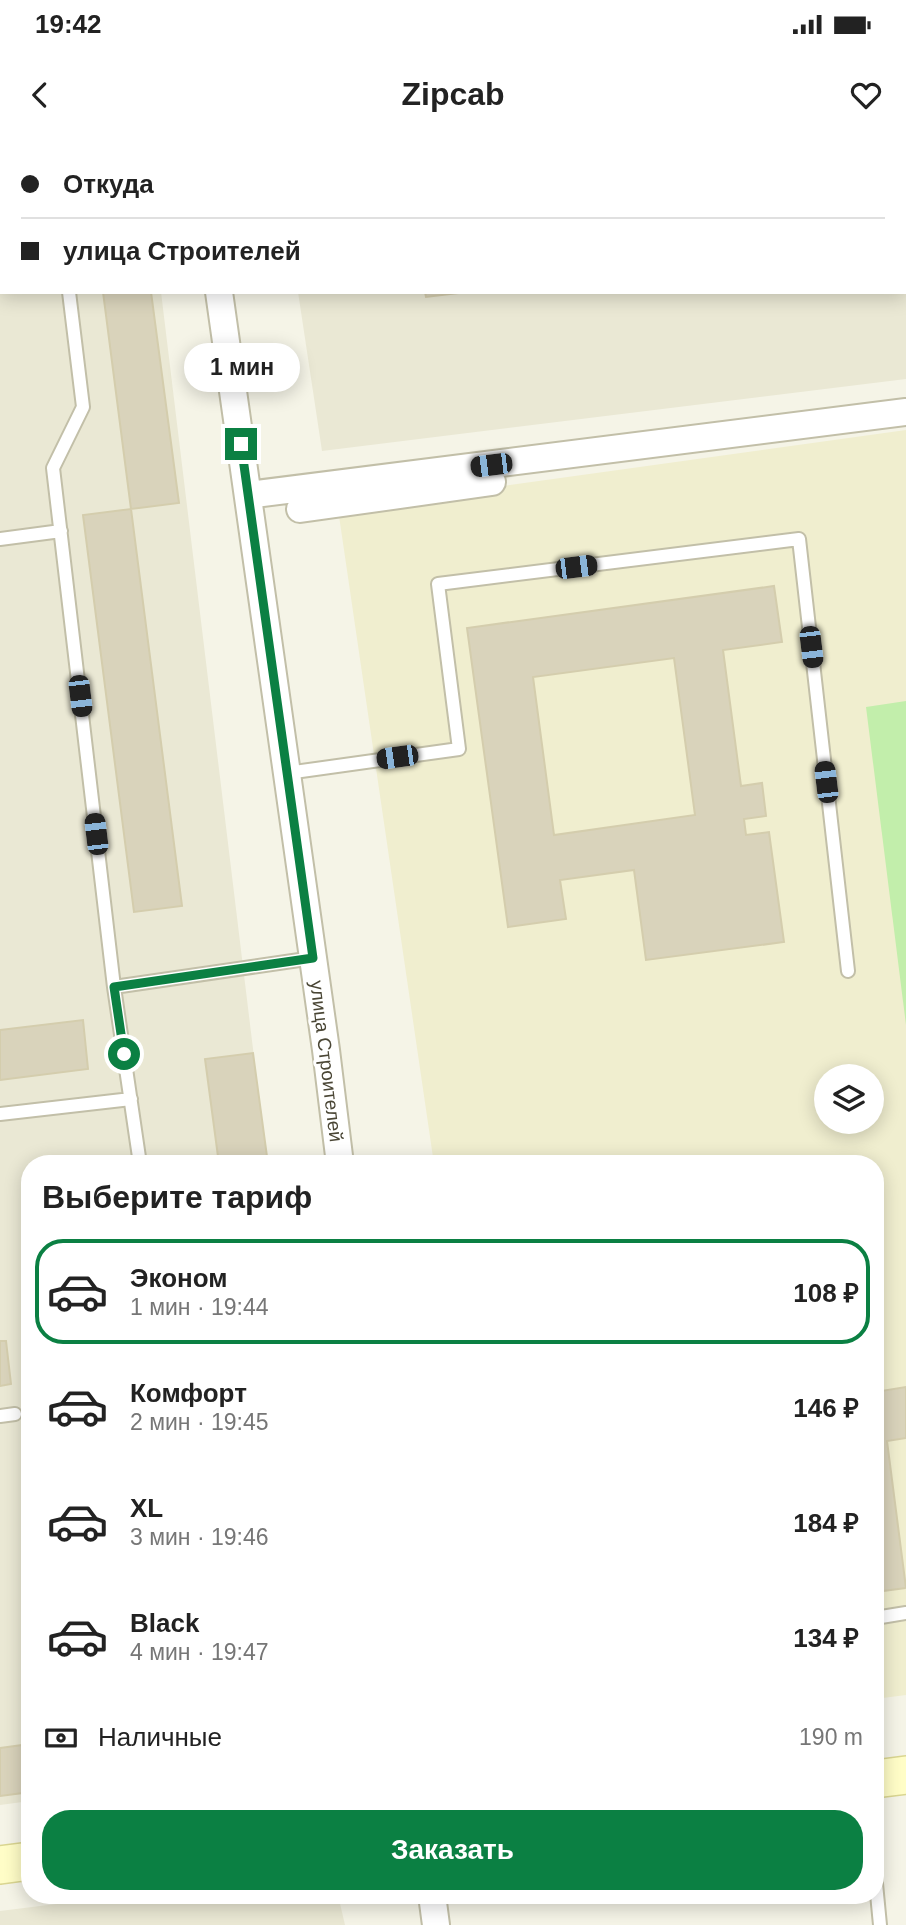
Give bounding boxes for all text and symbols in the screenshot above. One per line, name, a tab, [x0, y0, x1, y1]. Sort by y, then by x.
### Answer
text: 19:42	[35, 9, 102, 39]
icon: back	[21, 76, 59, 114]
text: Zipcab	[401, 76, 505, 112]
icon: heart	[847, 76, 885, 114]
text: Откуда	[63, 169, 154, 199]
text: улица Строителей	[63, 236, 301, 266]
callout: 1 мин	[183, 342, 299, 392]
text: 1 мин	[210, 354, 274, 380]
route end	[225, 428, 257, 460]
car	[469, 452, 514, 478]
car	[554, 554, 599, 580]
car	[799, 625, 824, 669]
car	[68, 674, 93, 718]
car	[375, 744, 420, 770]
car	[814, 760, 839, 804]
car	[84, 812, 109, 856]
street label: улица Строителей	[306, 979, 347, 1143]
route start	[108, 1038, 140, 1070]
map controls	[814, 1064, 884, 1134]
button: layers	[814, 1064, 884, 1134]
text: Выберите тариф	[42, 1179, 312, 1215]
icon: car	[46, 1260, 109, 1323]
text: Эконом	[130, 1263, 228, 1293]
text: 108 ₽	[793, 1278, 859, 1308]
text: 1 мин · 19:44	[130, 1294, 269, 1320]
icon: car	[46, 1375, 109, 1438]
text: Комфорт	[130, 1378, 247, 1408]
text: 146 ₽	[793, 1393, 859, 1423]
text: 2 мин · 19:45	[130, 1409, 269, 1435]
icon: car	[46, 1490, 109, 1553]
text: XL	[130, 1493, 163, 1523]
text: 184 ₽	[793, 1508, 859, 1538]
text: 3 мин · 19:46	[130, 1524, 269, 1550]
icon: car	[46, 1605, 109, 1668]
text: Black	[130, 1608, 199, 1638]
text: 134 ₽	[793, 1623, 859, 1653]
text: 4 мин · 19:47	[130, 1639, 269, 1665]
icon: cash	[42, 1719, 80, 1757]
text: Наличные	[98, 1722, 222, 1752]
text: 190 m	[799, 1724, 863, 1750]
button: Заказать	[42, 1810, 863, 1890]

